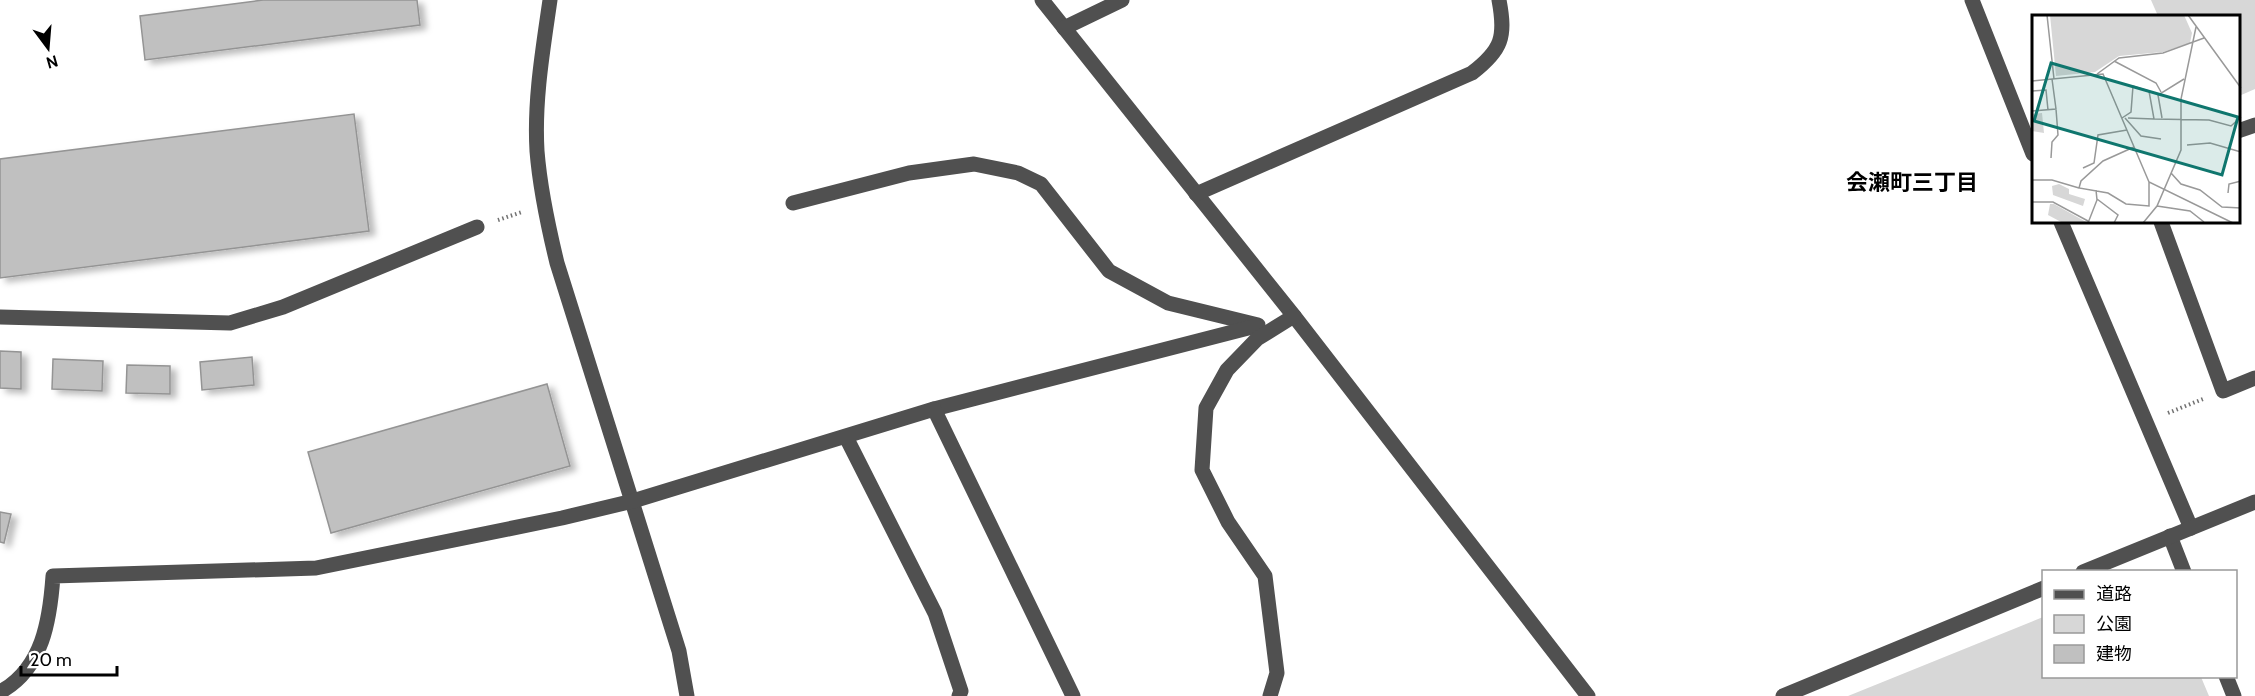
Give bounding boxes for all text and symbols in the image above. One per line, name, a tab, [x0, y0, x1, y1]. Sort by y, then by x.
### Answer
inset map	[2032, 15, 2240, 224]
north arrow	[18, 18, 78, 78]
text: N	[44, 51, 60, 73]
district label: 会瀬町三丁目	[1846, 169, 1978, 196]
legend	[2042, 570, 2237, 678]
text: 道路	[2096, 583, 2132, 605]
text: 公園	[2096, 613, 2132, 635]
scale bar	[21, 639, 117, 677]
text: 建物	[2096, 643, 2132, 665]
text: 20 m	[30, 649, 72, 671]

